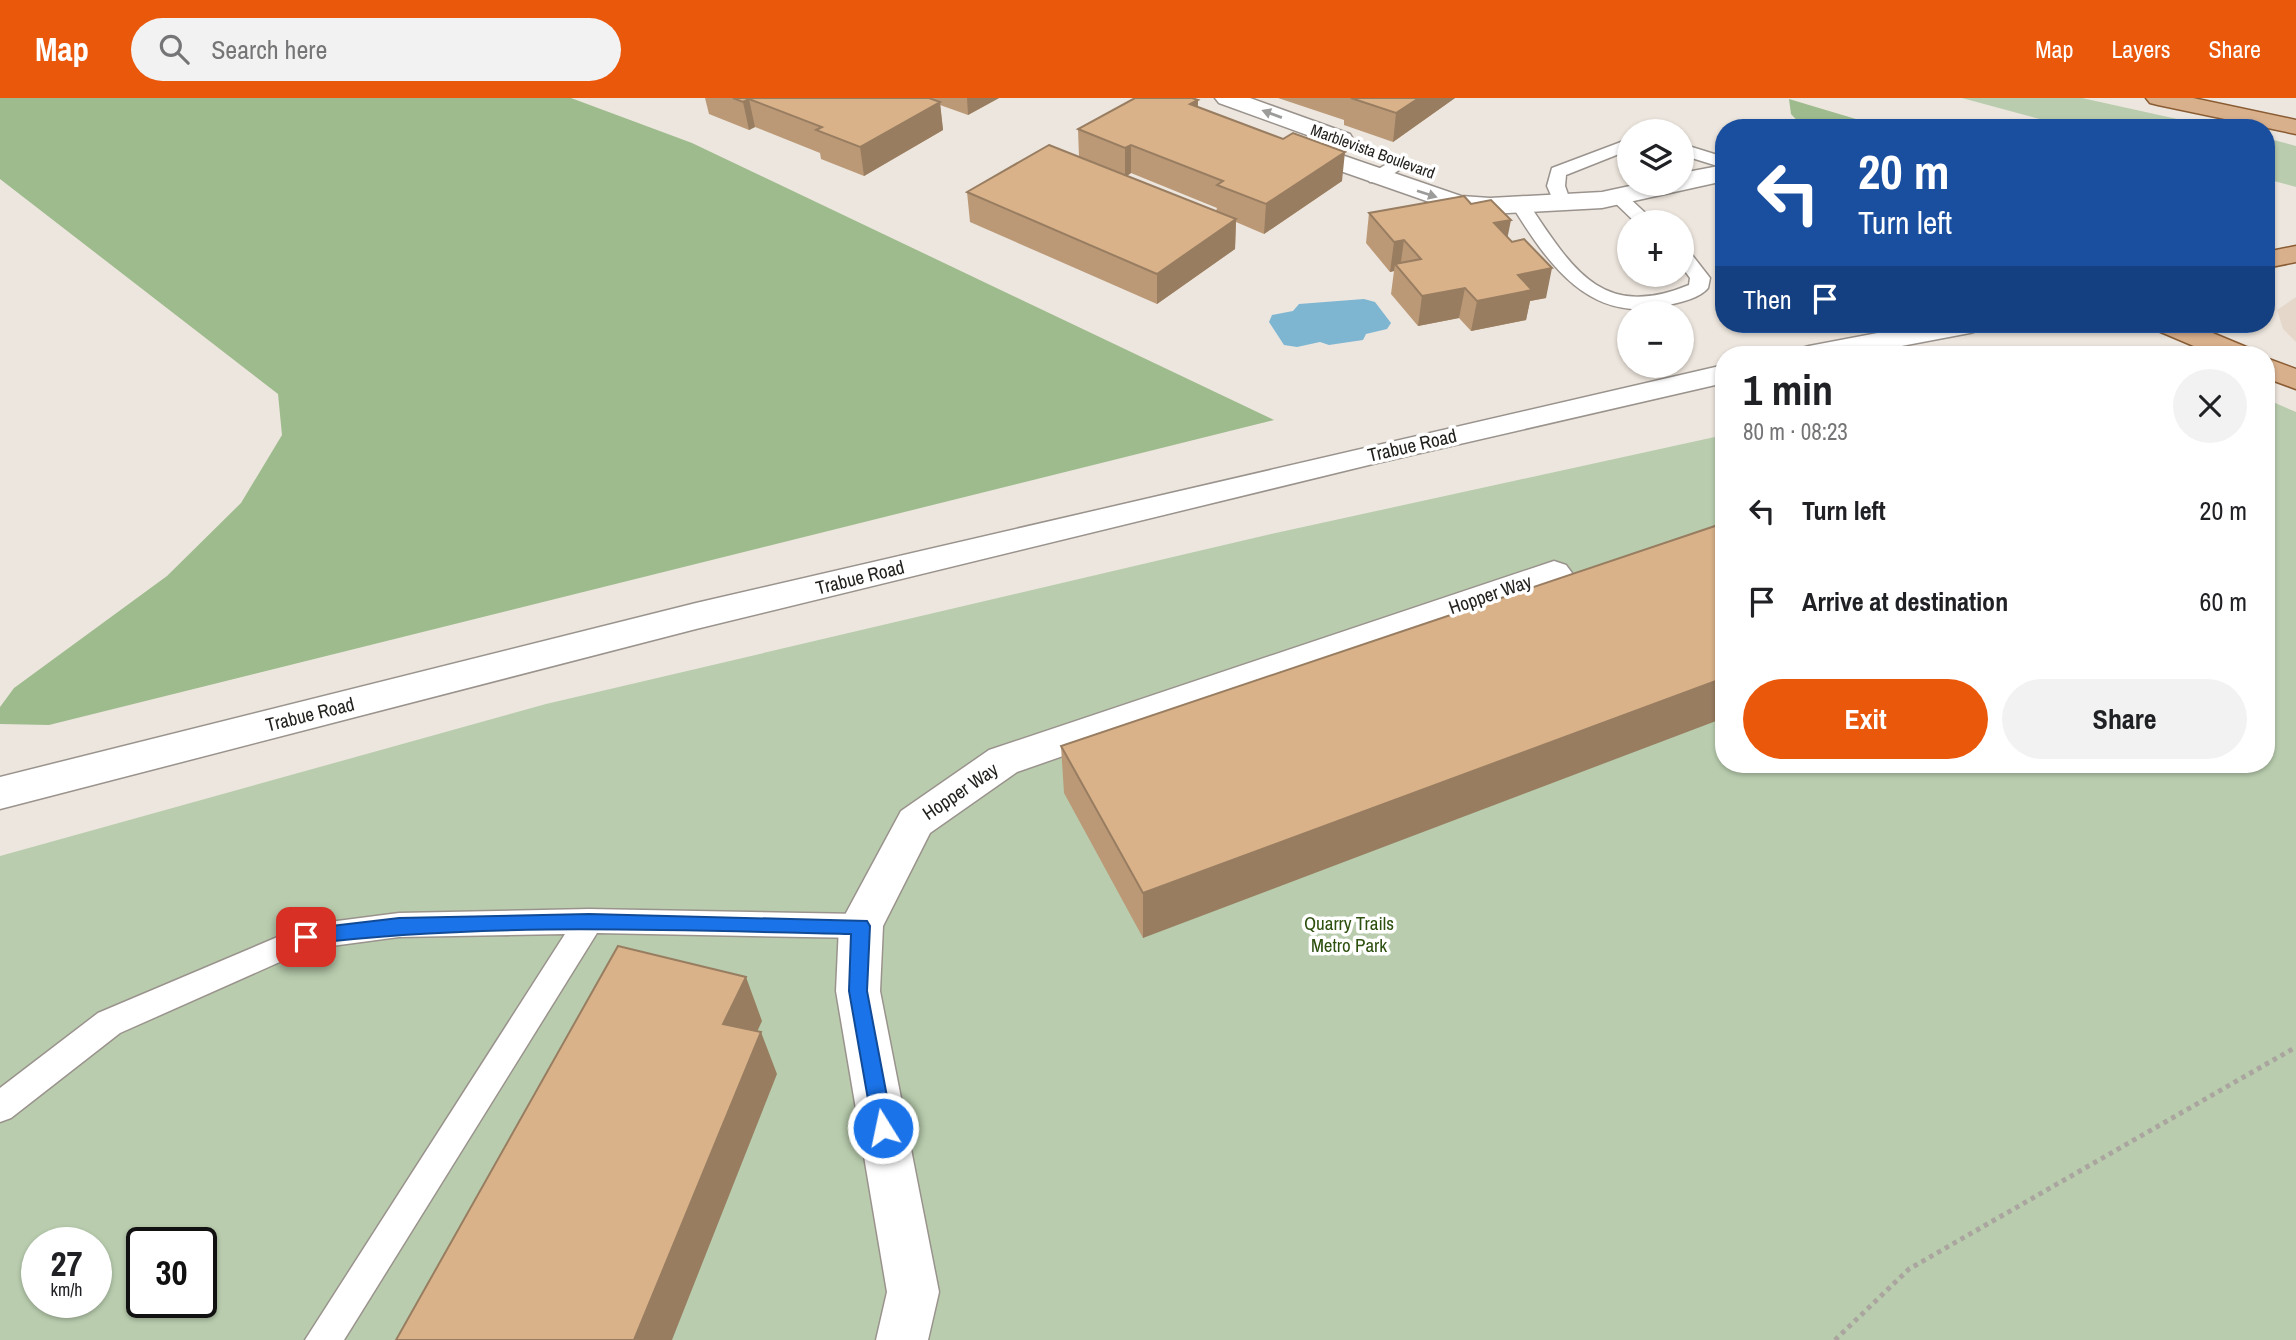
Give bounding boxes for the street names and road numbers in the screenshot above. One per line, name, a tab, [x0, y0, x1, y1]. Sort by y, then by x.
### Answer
street label: Marblevista Boulevard	[1308, 118, 1438, 184]
street label: Trabue Road	[1365, 422, 1459, 468]
street label: Trabue Road	[813, 553, 907, 601]
street label: Hopper Way	[1445, 568, 1535, 620]
street label: Trabue Road	[263, 690, 357, 738]
street label: Hopper Way	[917, 756, 1003, 826]

